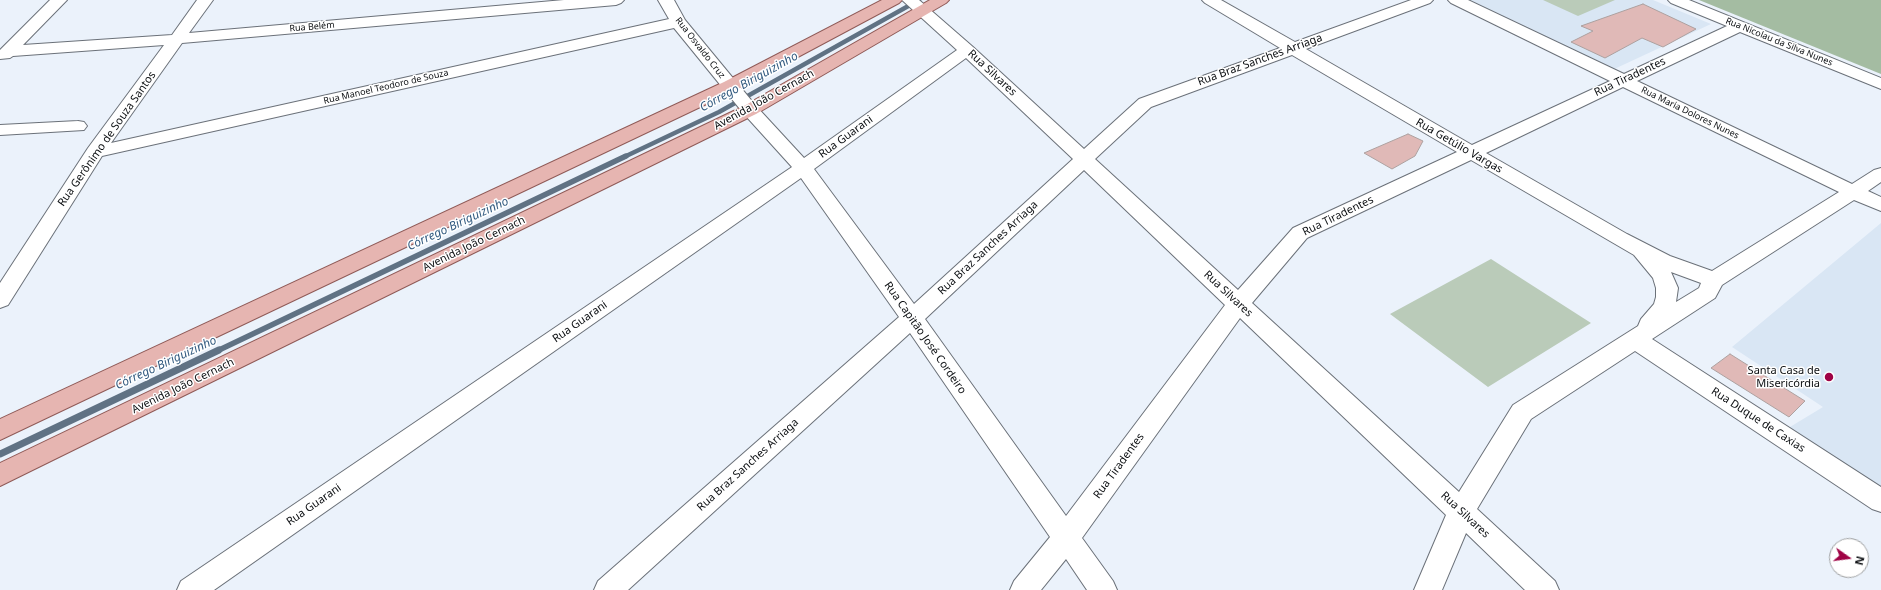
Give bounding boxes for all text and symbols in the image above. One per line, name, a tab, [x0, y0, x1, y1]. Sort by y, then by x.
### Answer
street label: Rua Osvaldo Cruz	[673, 15, 727, 81]
street label: Rua Nicolau da Silva Nunes	[1724, 16, 1834, 68]
street label: Rua Belém	[289, 20, 335, 34]
street label: Rua Braz Sanches Arriaga	[1196, 31, 1324, 89]
street label: Rua Silvares	[965, 47, 1019, 99]
water label: Córrego Biriguizinho	[697, 49, 801, 115]
street label: Rua Tiradentes	[1592, 55, 1668, 99]
street label: Rua Manoel Teodoro de Souza	[322, 67, 450, 107]
street label: Avenida João Cernach	[712, 67, 816, 133]
street label: Rua Gerônimo de Souza Santos	[55, 69, 159, 209]
street label: Rua Maria Dolores Nunes	[1639, 85, 1741, 141]
street label: Rua Guarani	[816, 113, 876, 161]
street label: Rua Getúlio Vargas	[1413, 116, 1505, 176]
street label: Rua Tiradentes	[1300, 193, 1376, 239]
water label: Córrego Biriguizinho	[405, 194, 511, 254]
street label: Rua Braz Sanches Arriaga	[935, 198, 1041, 298]
street label: Avenida João Cernach	[421, 213, 527, 275]
street label: Rua Silvares	[1201, 268, 1255, 320]
street label: Rua Capitão José Cordeiro	[881, 279, 969, 397]
street label: Rua Guarani	[550, 298, 610, 346]
water label: Córrego Biriguizinho	[113, 333, 219, 393]
street label: Avenida João Cernach	[130, 355, 236, 417]
place label: Santa Casa de Misericórdia	[1748, 364, 1820, 390]
marker: Santa Casa de Misericórdia	[1823, 371, 1835, 383]
street label: Rua Duque de Caxias	[1709, 385, 1807, 455]
street label: Rua Braz Sanches Arriaga	[695, 416, 801, 514]
street label: Rua Tiradentes	[1091, 431, 1147, 501]
street label: Rua Guarani	[284, 481, 344, 529]
street label: Rua Silvares	[1438, 489, 1492, 541]
north arrow	[1829, 538, 1869, 578]
text: N	[1852, 555, 1869, 567]

